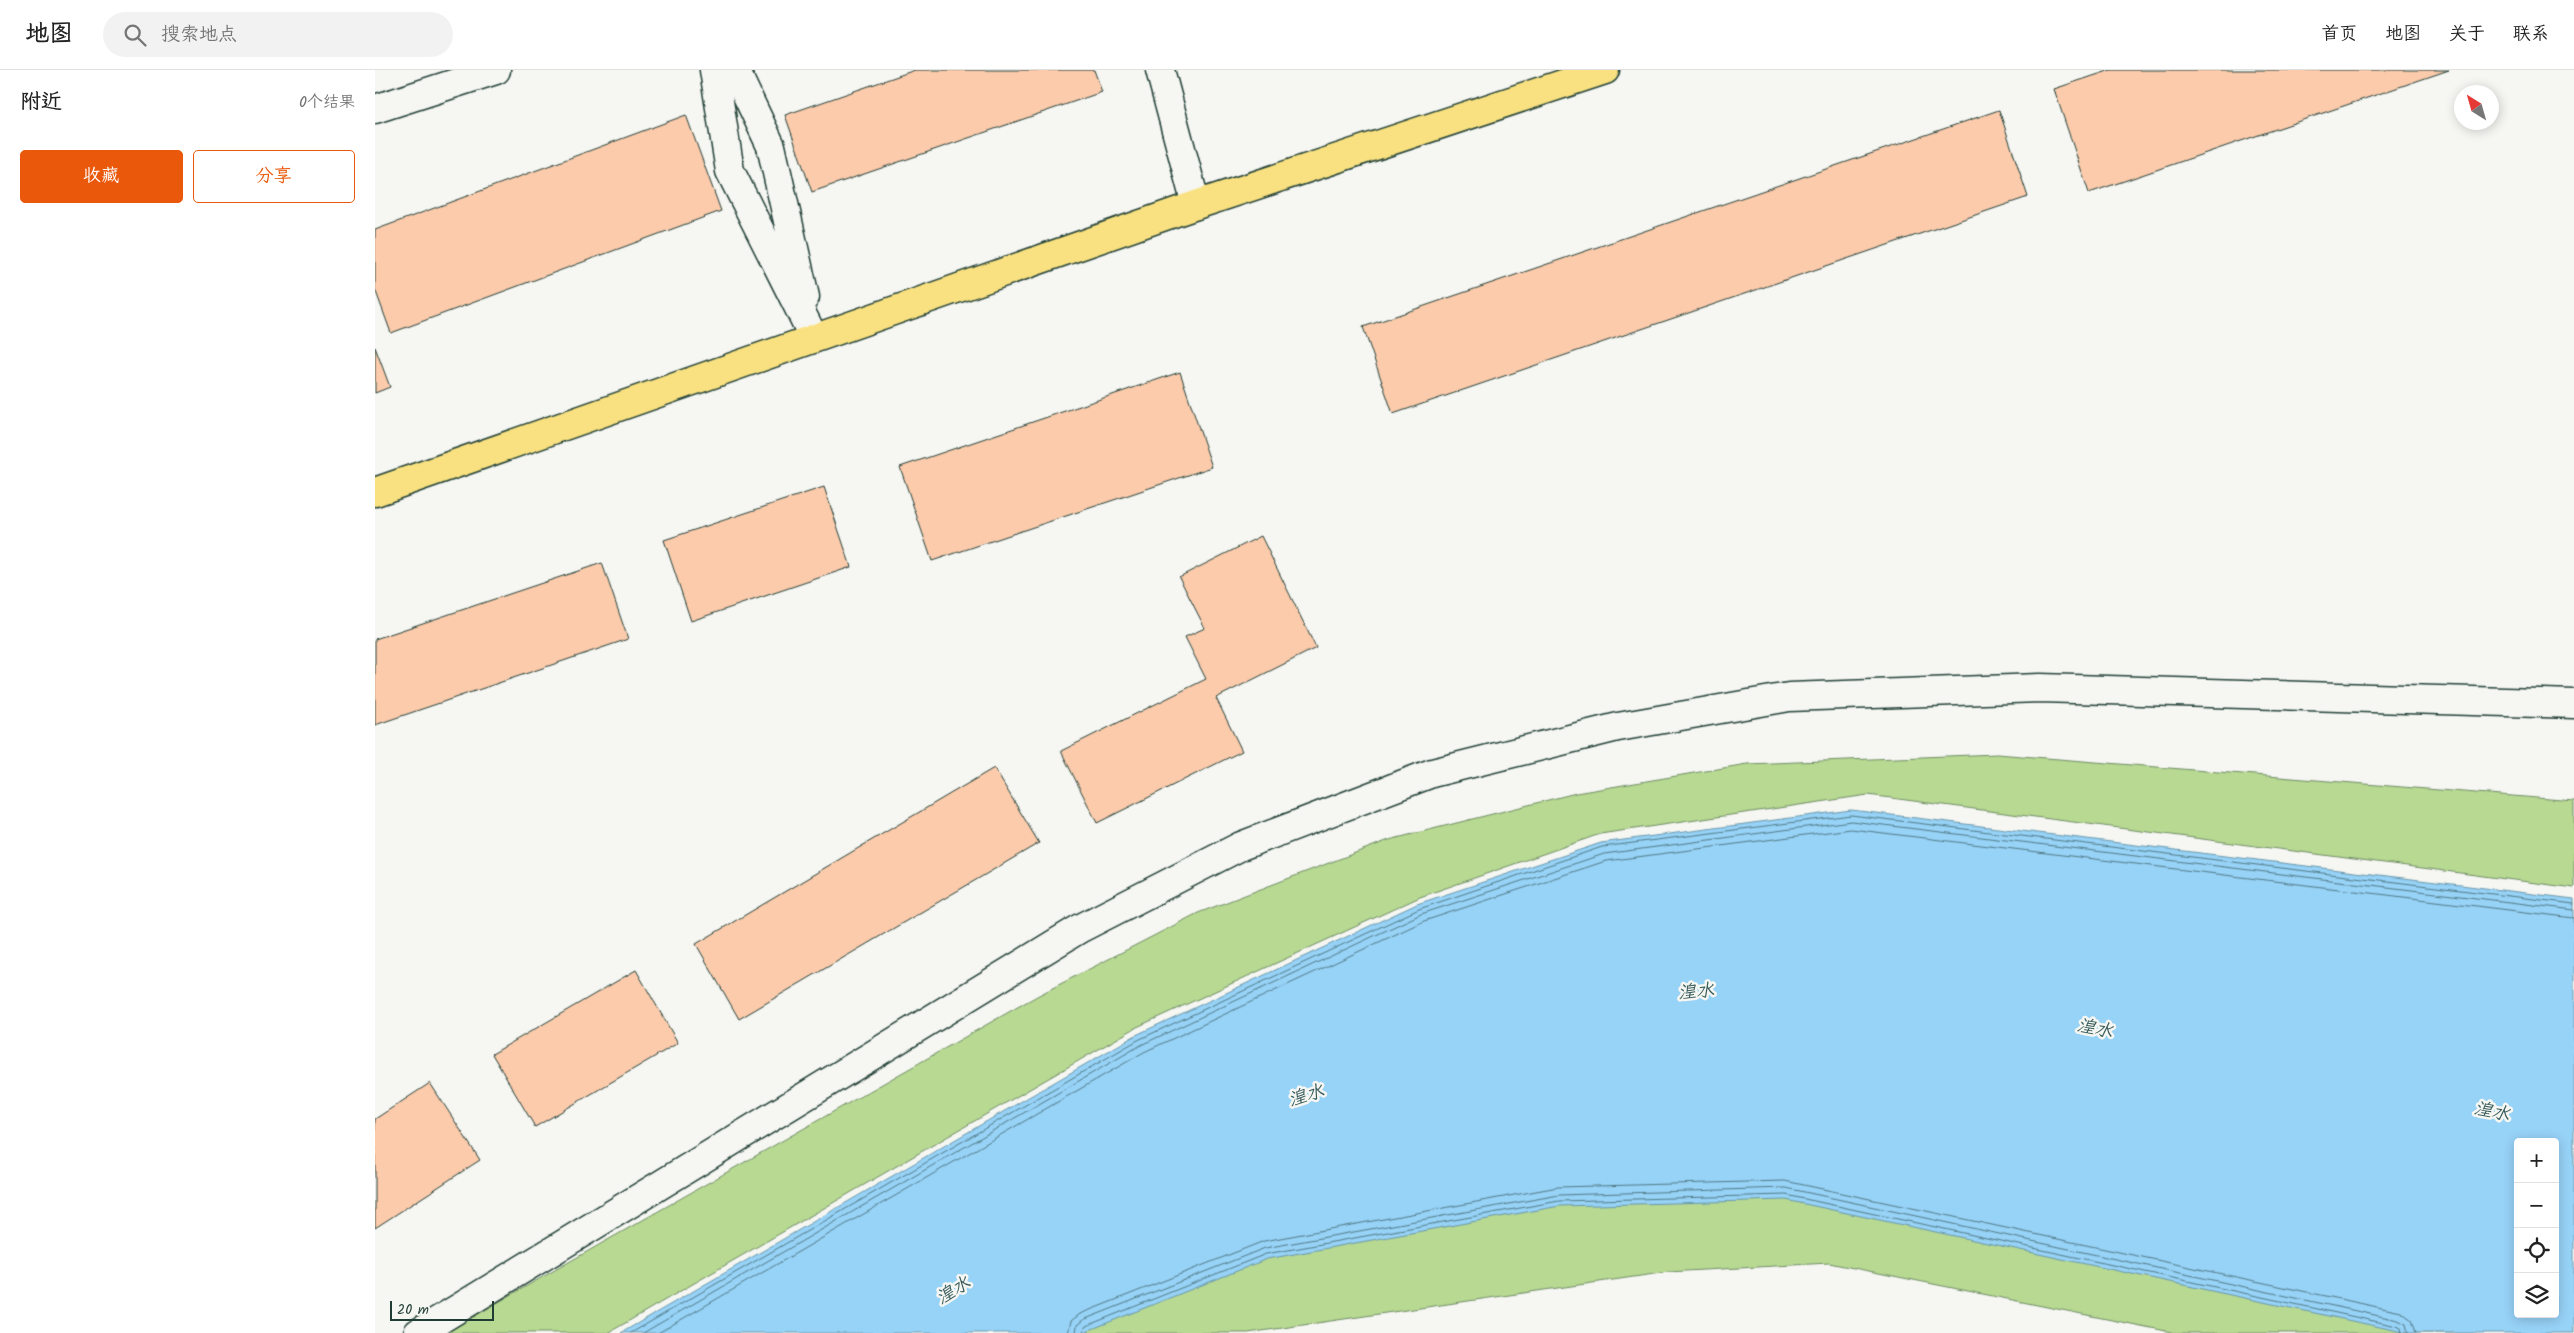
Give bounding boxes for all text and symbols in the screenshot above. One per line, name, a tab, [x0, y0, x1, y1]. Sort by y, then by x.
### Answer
search box	[103, 12, 453, 57]
text: 地图	[25, 15, 73, 54]
text: 搜索地点	[161, 20, 237, 50]
text: 首页	[2321, 20, 2357, 49]
text: 地图	[2385, 20, 2421, 49]
text: 关于	[2449, 20, 2485, 49]
text: 联系	[2513, 20, 2549, 49]
icon: search	[121, 21, 149, 49]
north arrow	[2454, 85, 2499, 130]
text: 附近	[20, 86, 62, 119]
text: 0个结果	[299, 90, 355, 115]
button: 收藏	[20, 150, 183, 203]
button: 分享	[193, 150, 355, 203]
water label: 湟水	[1677, 976, 1716, 1009]
water label: 湟水	[2074, 1012, 2116, 1048]
water label: 湟水	[1285, 1077, 1329, 1116]
water label: 湟水	[2471, 1095, 2513, 1131]
map controls	[2514, 1138, 2559, 1318]
button: +	[2514, 1138, 2559, 1183]
button: −	[2514, 1183, 2559, 1228]
button: locate	[2514, 1228, 2559, 1273]
water label: 湟水	[931, 1269, 978, 1313]
button: layers	[2514, 1273, 2559, 1318]
scale bar	[390, 1298, 494, 1321]
text: 20 m	[397, 1299, 429, 1321]

